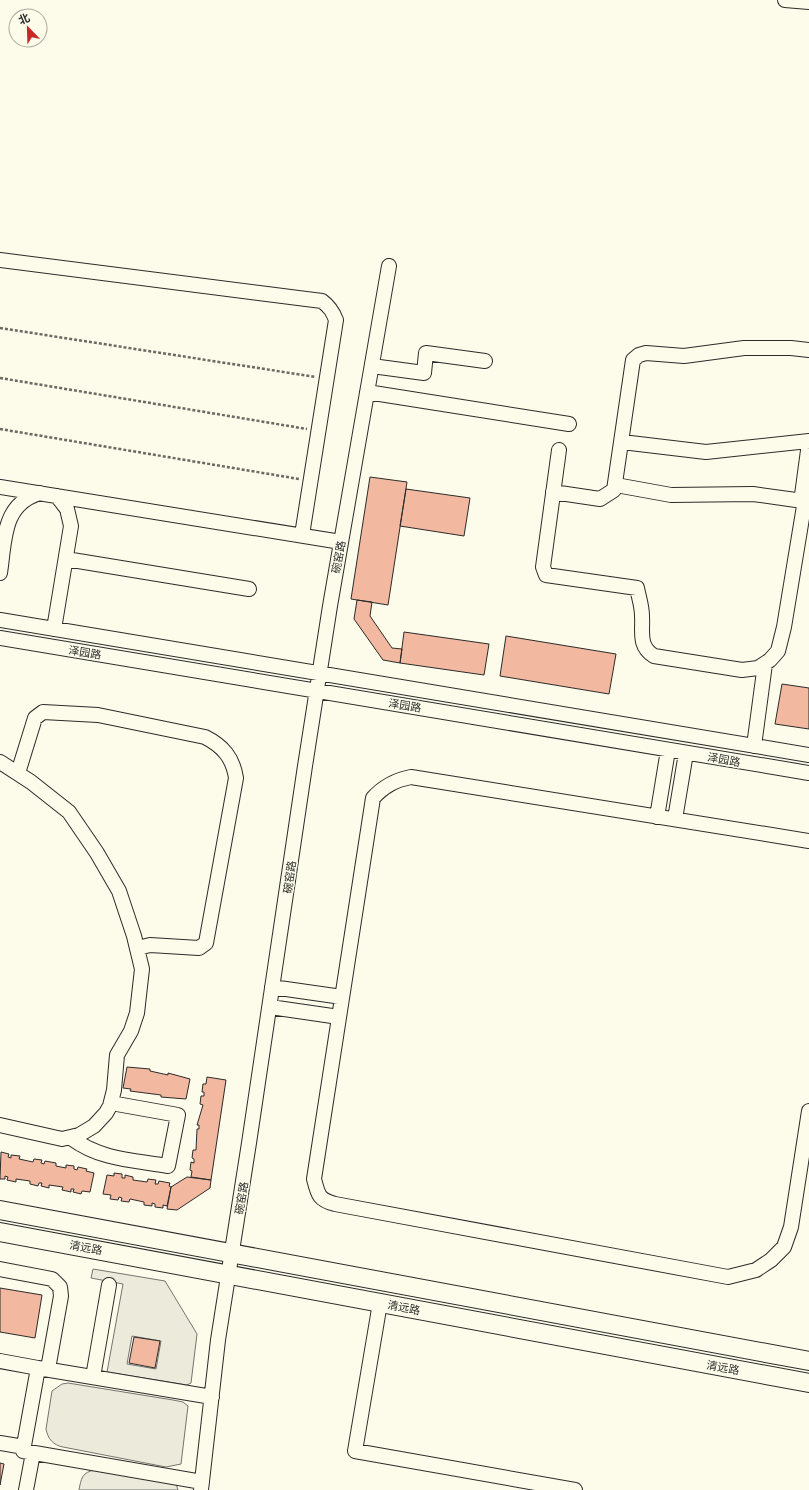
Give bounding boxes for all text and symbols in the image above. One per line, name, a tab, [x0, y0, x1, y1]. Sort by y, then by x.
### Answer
north arrow	[8, 8, 48, 48]
text: 北	[16, 10, 31, 26]
street label: 碗窑路	[329, 540, 347, 574]
street label: 泽园路	[68, 643, 102, 661]
street label: 泽园路	[388, 696, 422, 714]
street label: 泽园路	[707, 750, 741, 768]
street label: 碗窑路	[280, 860, 298, 894]
street label: 碗窑路	[232, 1181, 250, 1215]
street label: 清远路	[69, 1238, 103, 1256]
street label: 清远路	[387, 1297, 421, 1317]
street label: 清远路	[706, 1358, 740, 1376]

